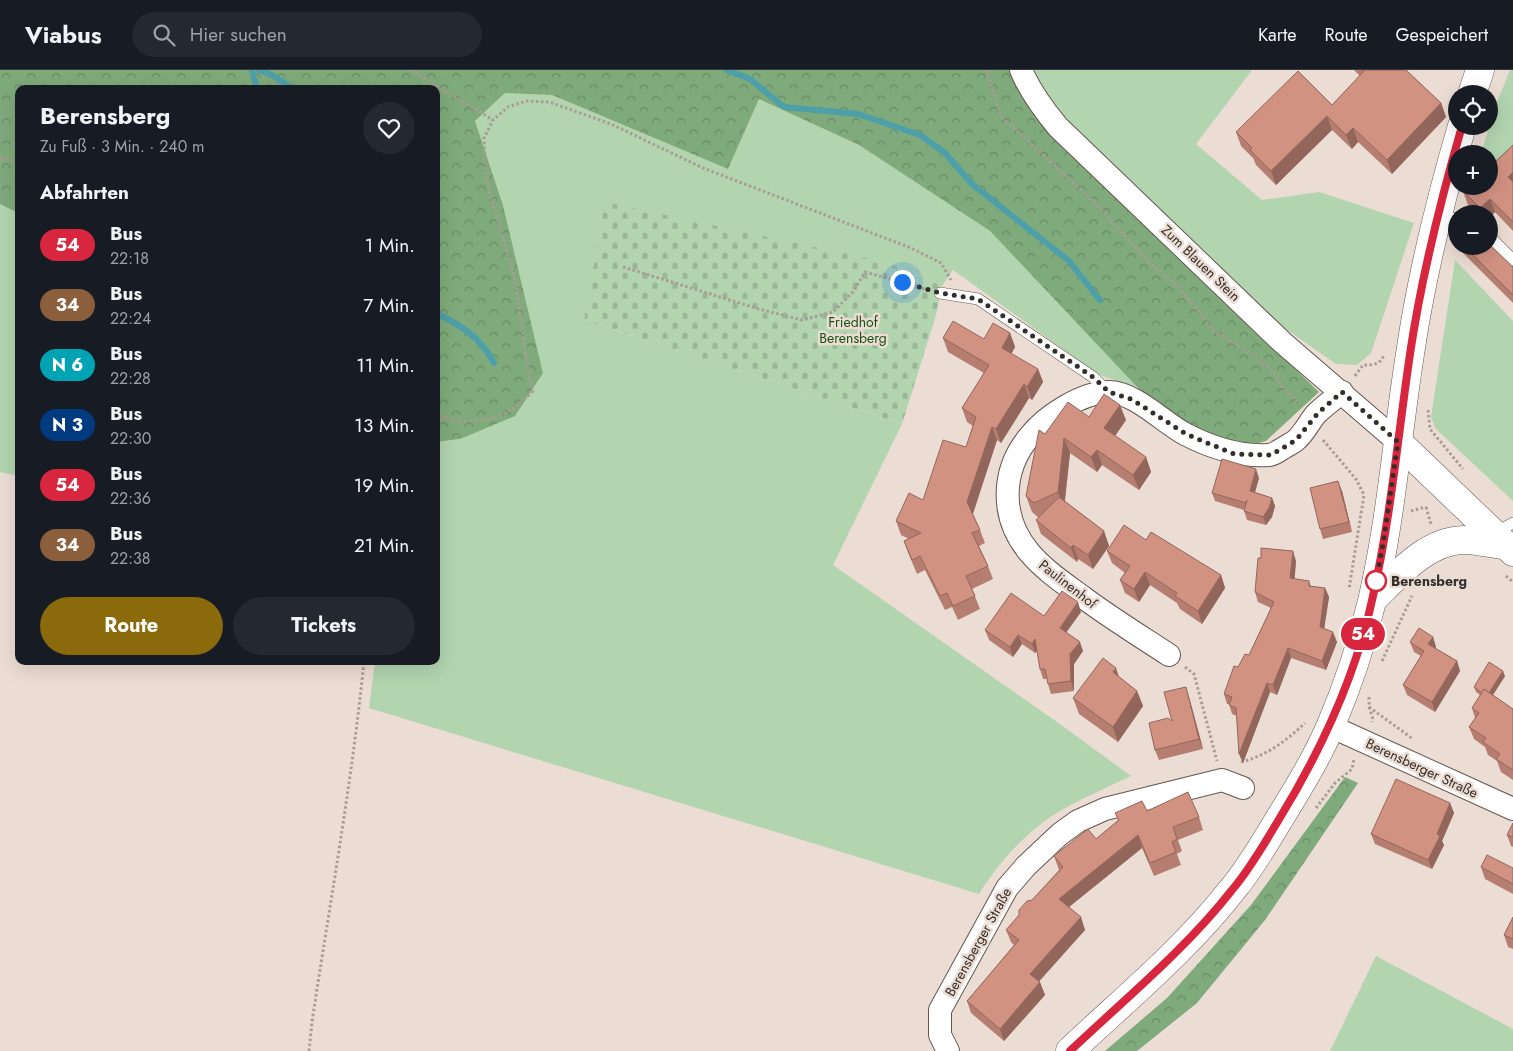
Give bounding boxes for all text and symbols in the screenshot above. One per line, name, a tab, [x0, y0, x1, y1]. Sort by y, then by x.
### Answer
search box	[132, 12, 482, 57]
text: Viabus	[25, 17, 102, 52]
icon: search	[150, 21, 178, 49]
text: Hier suchen	[190, 21, 287, 48]
text: Karte	[1258, 22, 1297, 48]
text: Route	[1325, 22, 1367, 48]
text: Gespeichert	[1395, 22, 1488, 48]
map controls	[1448, 85, 1498, 255]
button: locate	[1448, 85, 1498, 135]
text: Berensberg	[40, 98, 170, 133]
button: heart	[363, 102, 415, 154]
text: Zu Fuß · 3 Min. · 240 m	[40, 135, 205, 158]
button: +	[1448, 145, 1498, 195]
text: Abfahrten	[40, 179, 129, 206]
button: −	[1448, 205, 1498, 255]
text: Bus	[110, 220, 142, 247]
street label: Zum Blauen Stein	[1157, 220, 1245, 306]
text: 54	[55, 232, 80, 258]
text: 1 Min.	[365, 232, 415, 259]
text: 22:18	[110, 247, 149, 270]
your location	[890, 270, 915, 295]
text: Bus	[110, 280, 142, 307]
text: 34	[56, 292, 79, 318]
text: 7 Min.	[363, 292, 415, 319]
text: 22:24	[110, 307, 151, 330]
park label: Friedhof Berensberg	[819, 312, 887, 348]
text: Bus	[110, 340, 142, 367]
text: N 6	[52, 352, 83, 378]
text: 11 Min.	[356, 352, 415, 379]
text: 22:28	[110, 367, 151, 390]
text: Bus	[110, 400, 142, 427]
text: N 3	[52, 412, 83, 438]
text: 13 Min.	[354, 412, 415, 439]
text: 22:30	[110, 427, 151, 450]
text: Bus	[110, 460, 142, 487]
text: 54	[55, 472, 80, 498]
text: 19 Min.	[354, 472, 415, 499]
text: 22:36	[110, 487, 151, 510]
text: Bus	[110, 520, 142, 547]
text: 34	[56, 532, 79, 558]
text: 21 Min.	[354, 532, 415, 559]
text: 22:38	[110, 547, 150, 570]
street label: Paulinenhof	[1035, 555, 1102, 614]
marker: Berensberg	[1365, 570, 1387, 592]
place label: Berensberg	[1391, 571, 1467, 591]
button: Route	[40, 597, 223, 655]
button: Tickets	[233, 597, 415, 655]
line badge: 54	[1340, 618, 1386, 650]
text: 54	[1351, 621, 1375, 647]
street label: Berensberger Straße	[1363, 733, 1481, 803]
street label: Berensberger Straße	[940, 884, 1016, 1000]

